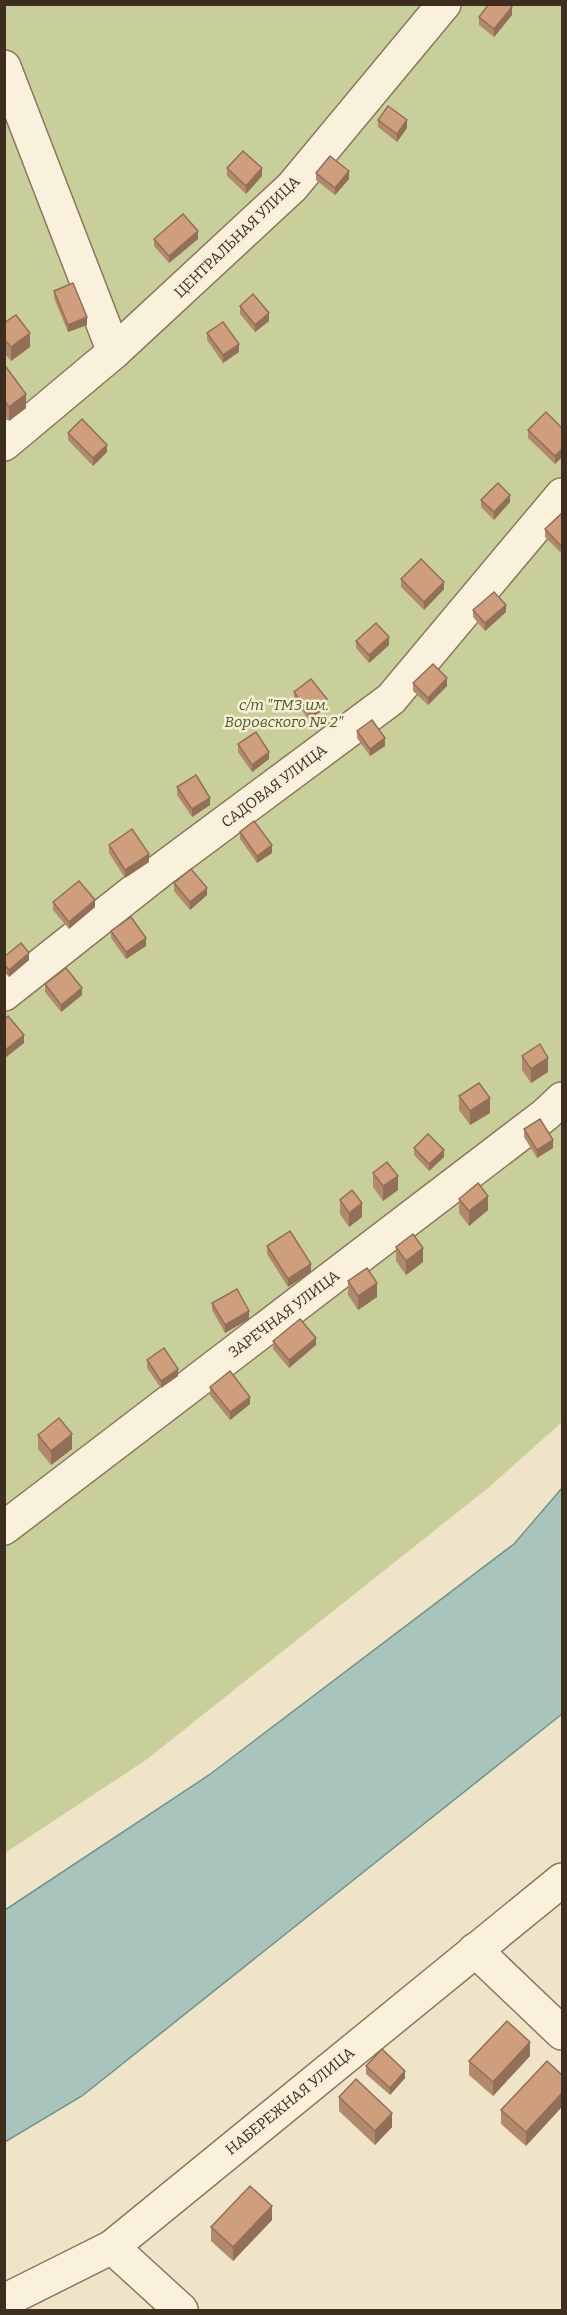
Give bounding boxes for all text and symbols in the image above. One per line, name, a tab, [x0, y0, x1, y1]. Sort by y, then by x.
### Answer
street label: ЦЕНТРАЛЬНАЯ УЛИЦА	[170, 172, 304, 302]
park label: с/т "ТМЗ им. Воровского № 2"	[225, 696, 344, 731]
street label: САДОВАЯ УЛИЦА	[218, 740, 330, 831]
street label: ЗАРЕЧНАЯ УЛИЦА	[225, 1266, 343, 1362]
street label: НАБЕРЕЖНАЯ УЛИЦА	[222, 2043, 358, 2158]

